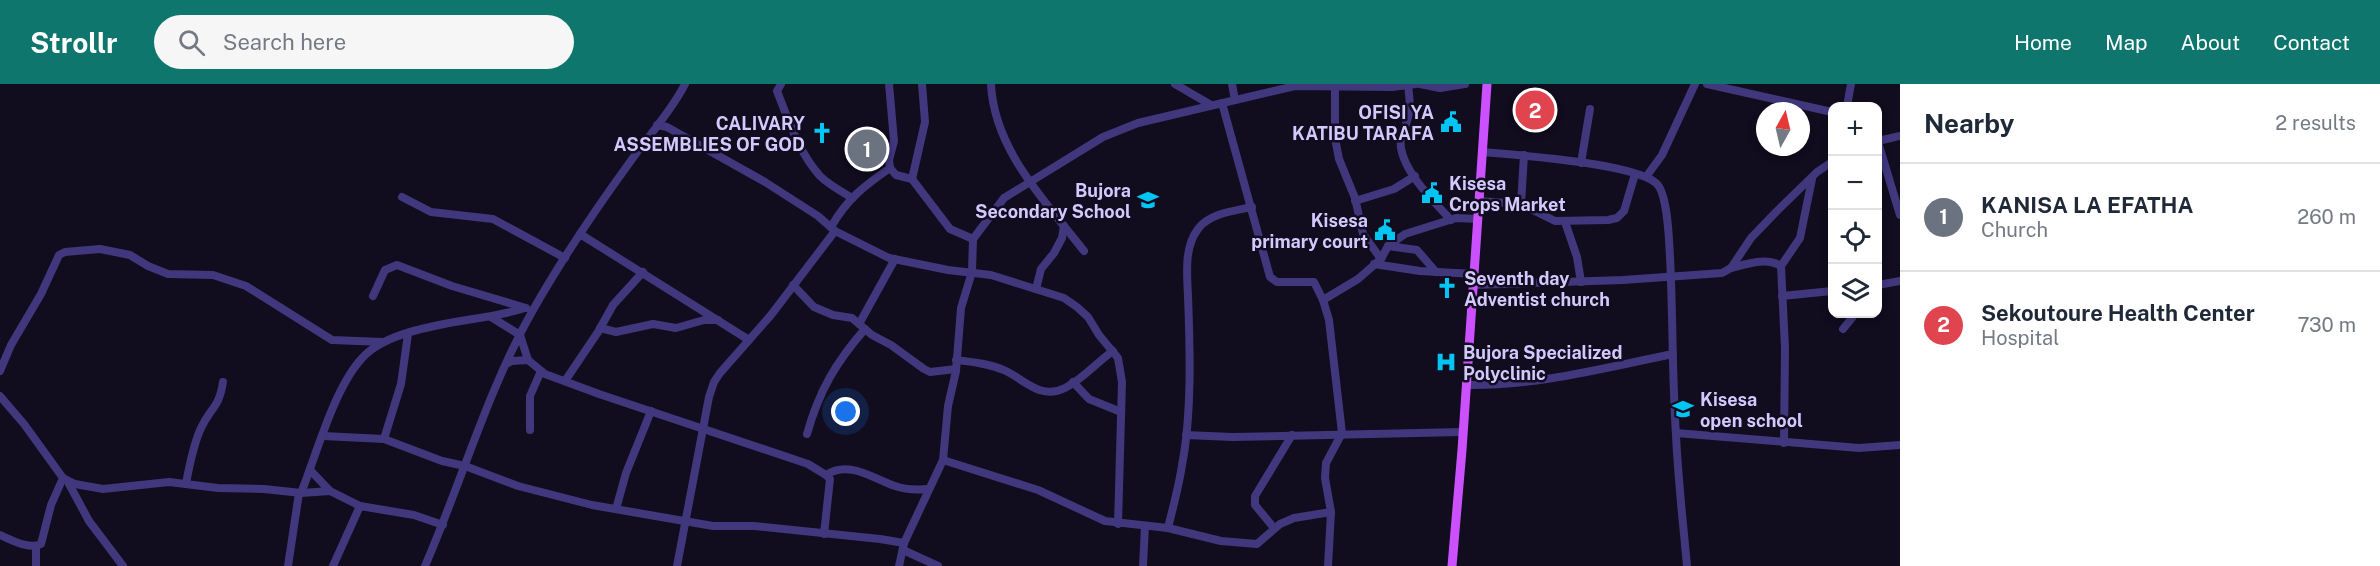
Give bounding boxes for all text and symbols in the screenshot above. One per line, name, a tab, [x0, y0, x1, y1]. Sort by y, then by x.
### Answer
search box	[154, 15, 574, 69]
text: Strollr	[30, 26, 118, 59]
icon: search	[175, 26, 208, 59]
text: Search here	[223, 29, 346, 55]
text: Home	[2014, 30, 2072, 55]
text: Map	[2105, 30, 2148, 55]
text: About	[2181, 30, 2240, 55]
text: Contact	[2273, 30, 2350, 55]
pin: 2	[1516, 87, 1555, 132]
place label: OFISI YA KATIBU TARAFA	[1292, 102, 1434, 144]
north arrow	[1756, 102, 1810, 156]
map controls	[1828, 102, 1882, 318]
button: +	[1828, 102, 1882, 156]
text: Nearby	[1924, 108, 2014, 139]
public building icon: OFISI YA KATIBU TARAFA	[1439, 110, 1463, 134]
text: 2 results	[2275, 111, 2356, 135]
place label: CALIVARY ASSEMBLIES OF GOD	[614, 113, 805, 155]
church icon: CALIVARY ASSEMBLIES OF GOD	[810, 121, 834, 145]
pin: 1	[848, 126, 886, 172]
button: −	[1828, 156, 1882, 210]
place label: Kisesa Crops Market	[1449, 173, 1566, 215]
place label: Bujora Secondary School	[975, 180, 1131, 222]
public building icon: Kisesa Crops Market	[1420, 181, 1444, 205]
school or university icon: Bujora Secondary School	[1136, 188, 1160, 212]
text: KANISA LA EFATHA	[1981, 192, 2194, 218]
text: 1	[1939, 205, 1948, 229]
text: 260 m	[2297, 205, 2356, 229]
place label: Kisesa primary court	[1251, 210, 1368, 252]
button: locate	[1828, 210, 1882, 264]
public building icon: Kisesa primary court	[1373, 218, 1397, 242]
text: Church	[1981, 218, 2048, 242]
button: layers	[1828, 264, 1882, 318]
place label: Seventh day Adventist church	[1464, 268, 1610, 310]
church icon: Seventh day Adventist church	[1435, 276, 1459, 300]
text: Sekoutoure Health Center	[1981, 300, 2255, 326]
text: 2	[1937, 313, 1950, 337]
text: 730 m	[2298, 313, 2356, 337]
text: Hospital	[1981, 326, 2059, 350]
place label: Bujora Specialized Polyclinic	[1463, 342, 1622, 384]
hospital icon: Bujora Specialized Polyclinic	[1434, 350, 1458, 374]
place label: Kisesa open school	[1700, 389, 1803, 431]
your location	[831, 397, 860, 426]
school or university icon: Kisesa open school	[1671, 397, 1695, 421]

